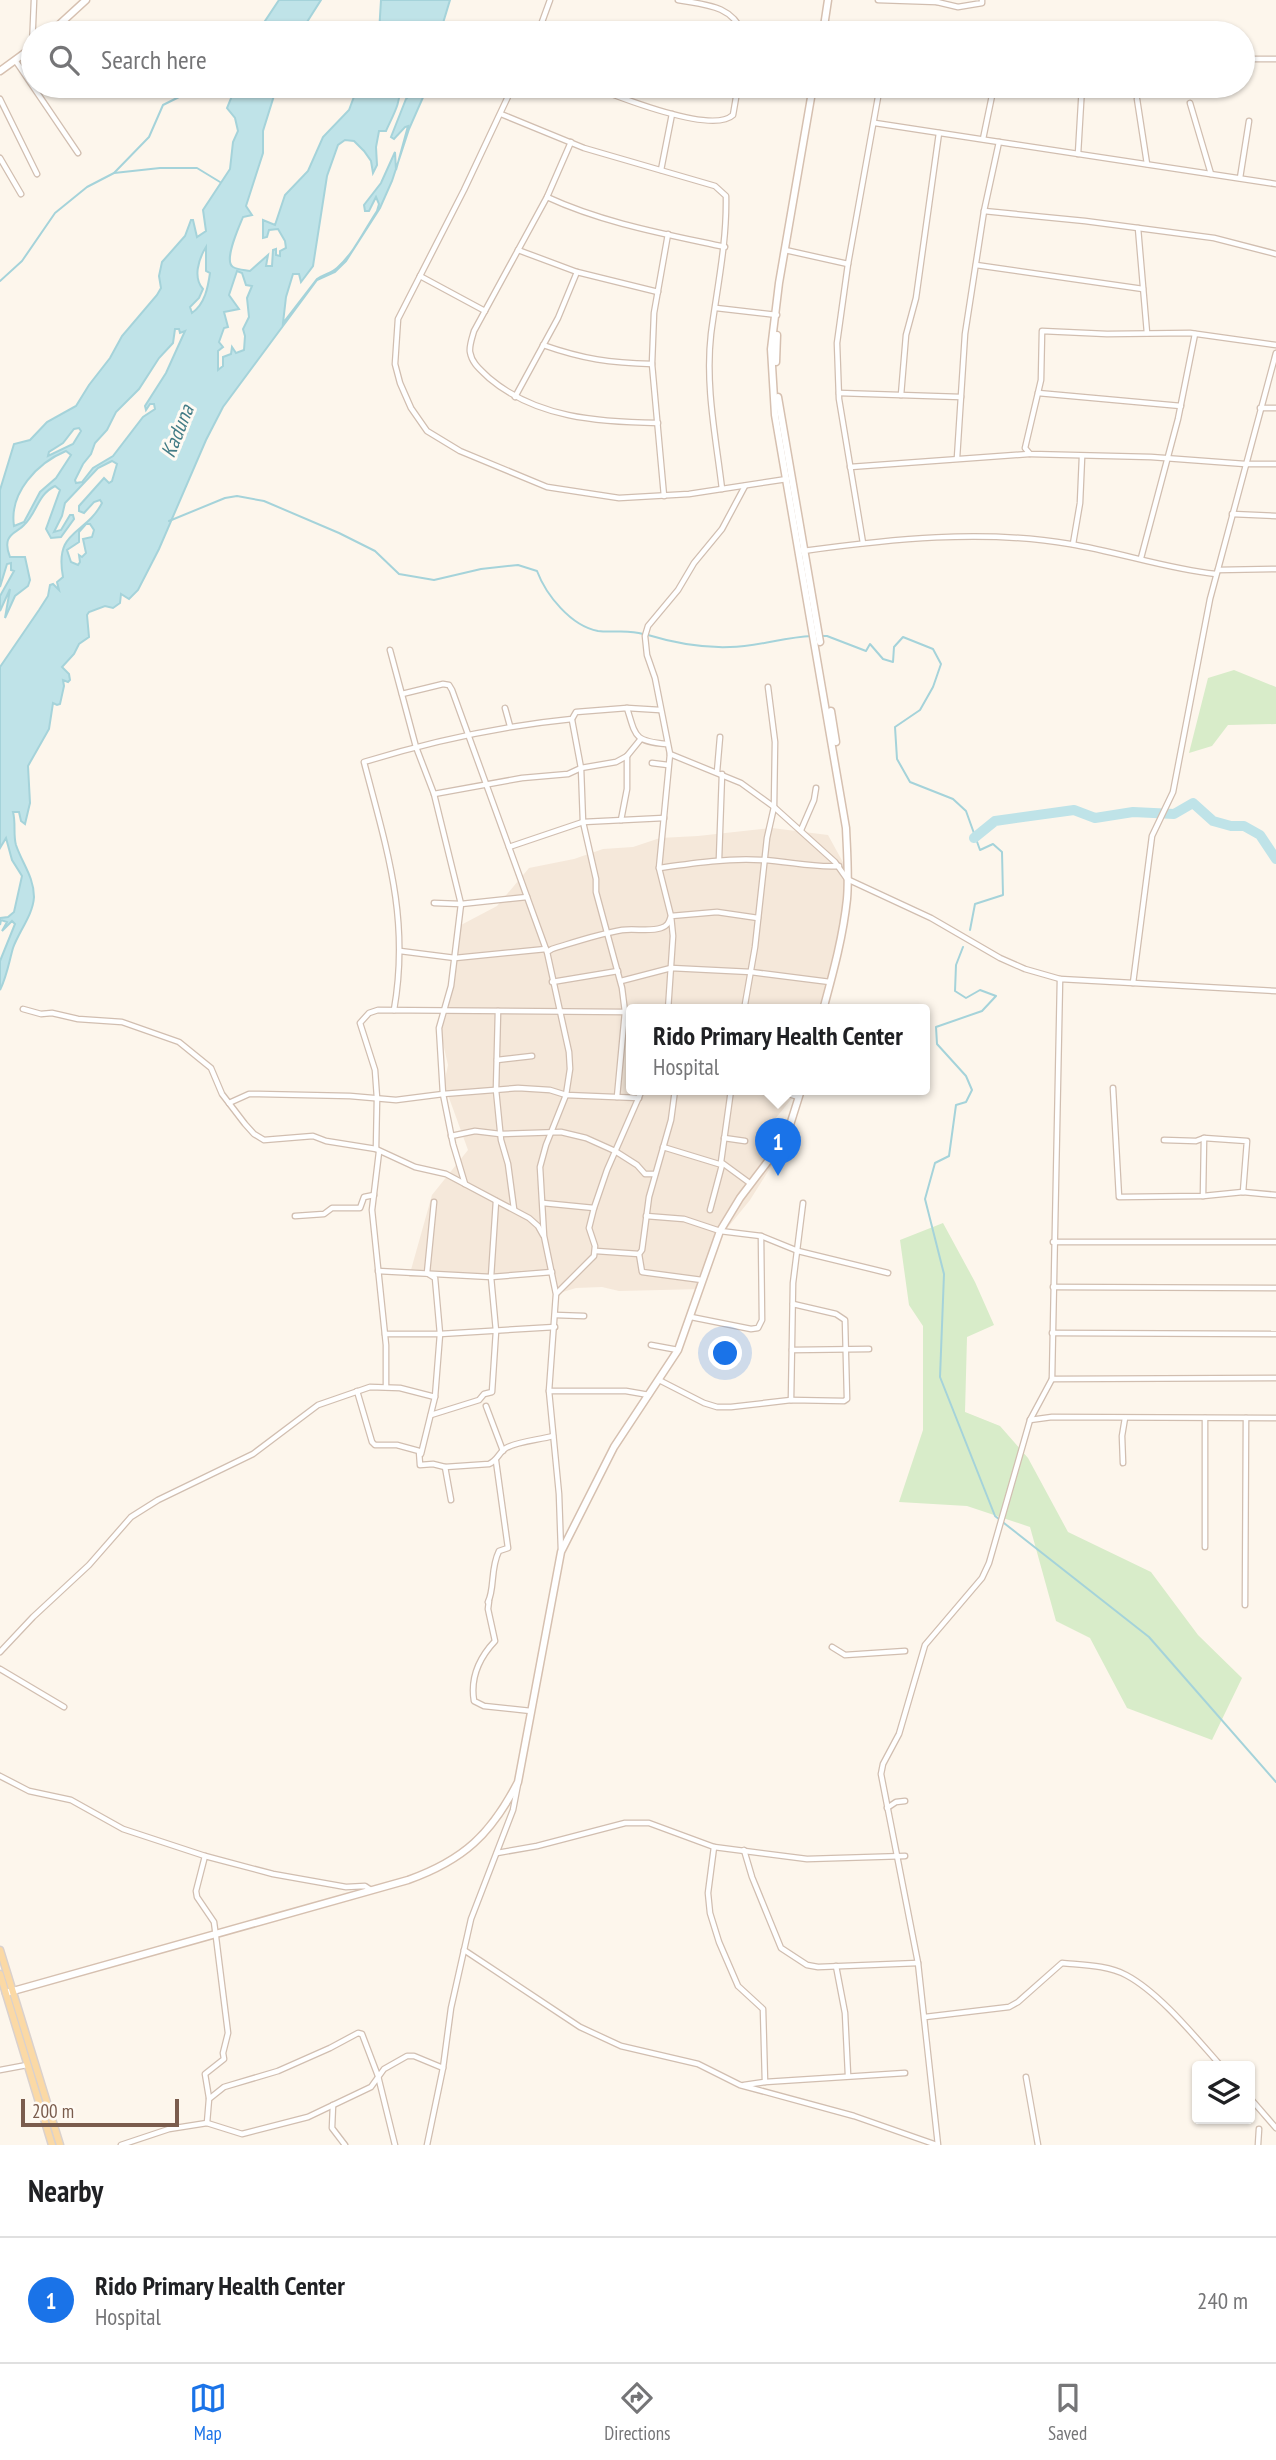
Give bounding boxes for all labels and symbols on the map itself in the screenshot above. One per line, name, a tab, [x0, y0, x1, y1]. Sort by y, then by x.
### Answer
water label: Kaduna	[154, 399, 200, 461]
pin: 1	[755, 1118, 801, 1176]
your location	[708, 1336, 742, 1370]
scale bar	[21, 2096, 178, 2128]

